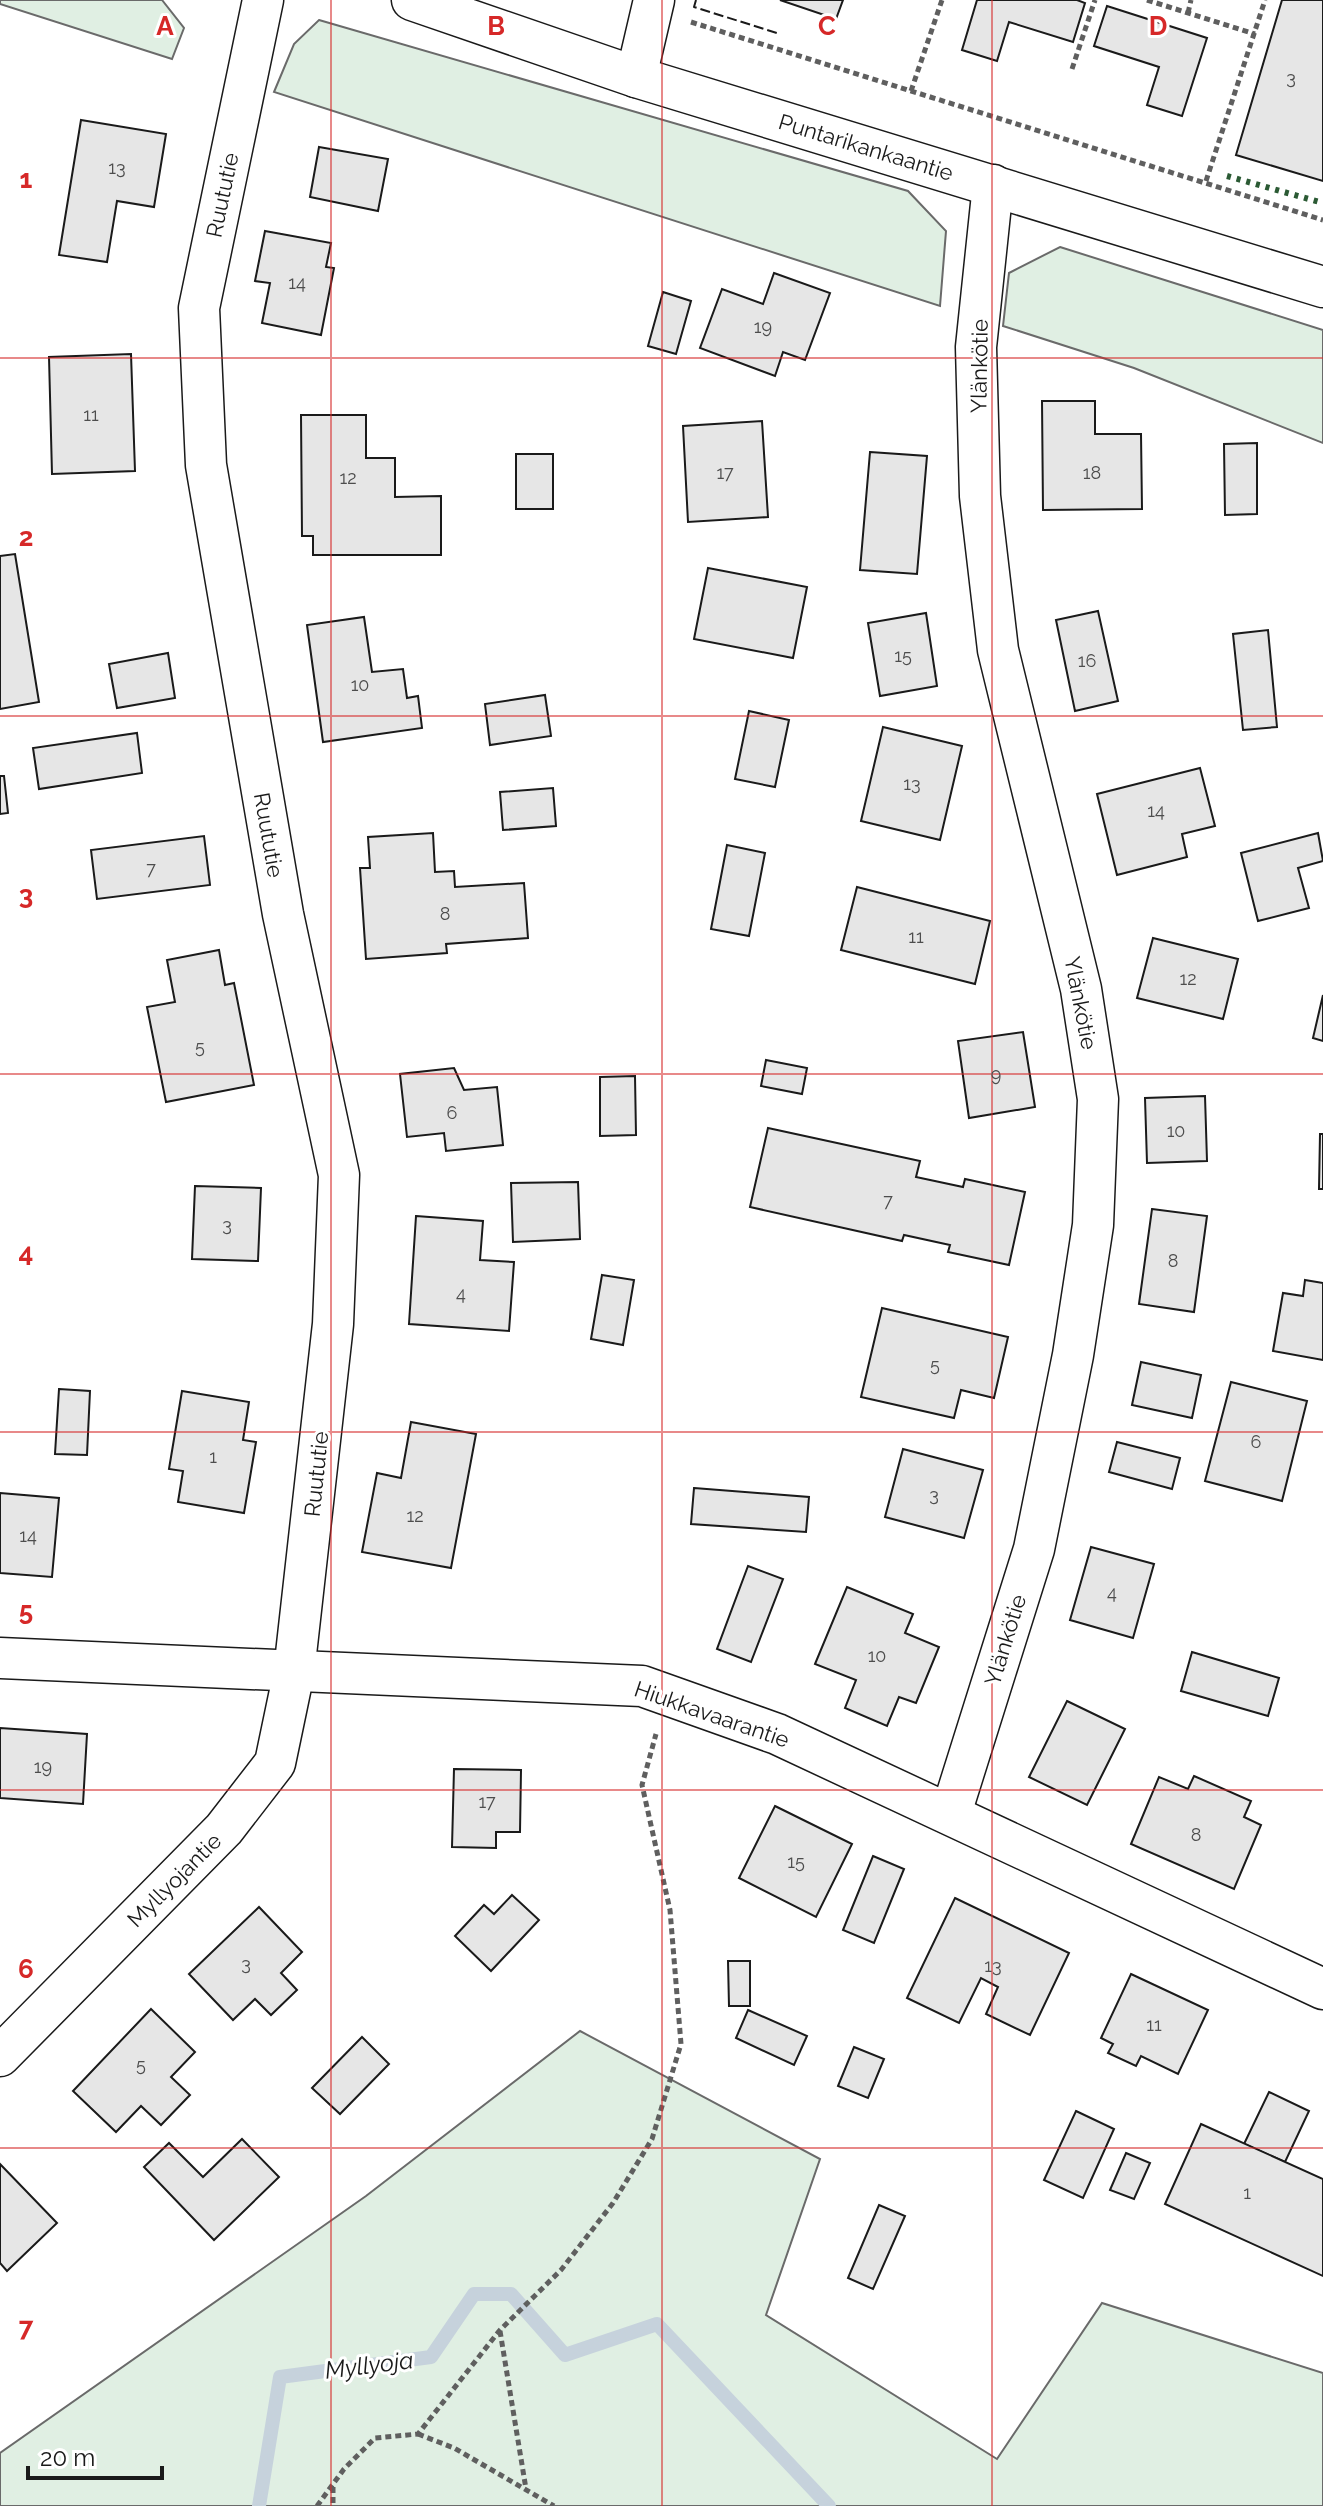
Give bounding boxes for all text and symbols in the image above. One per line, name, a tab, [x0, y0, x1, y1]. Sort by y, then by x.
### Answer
text: A	[156, 11, 174, 41]
text: B	[487, 11, 505, 41]
text: C	[818, 11, 836, 41]
text: D	[1149, 11, 1167, 41]
house number: 3	[1286, 67, 1296, 88]
street label: Puntarikankaantie	[776, 108, 957, 186]
street label: Ruututie	[200, 150, 244, 240]
house number: 13	[108, 157, 126, 178]
text: 1	[20, 164, 33, 194]
house number: 14	[288, 272, 306, 293]
house number: 19	[754, 316, 772, 337]
street label: Ylänkötie	[965, 319, 993, 413]
house number: 11	[83, 404, 99, 425]
house number: 17	[716, 462, 734, 483]
house number: 18	[1083, 462, 1101, 483]
house number: 12	[339, 467, 357, 488]
text: 2	[19, 522, 33, 552]
house number: 15	[894, 645, 912, 666]
house number: 16	[1078, 650, 1096, 671]
house number: 10	[351, 674, 369, 695]
house number: 13	[903, 773, 921, 794]
street label: Ruututie	[249, 790, 289, 880]
house number: 14	[1147, 800, 1165, 821]
house number: 7	[146, 858, 156, 879]
text: 3	[19, 880, 33, 910]
house number: 8	[440, 903, 450, 924]
house number: 11	[908, 926, 924, 947]
street label: Ylänkötie	[1059, 954, 1103, 1052]
house number: 12	[1179, 968, 1197, 989]
house number: 5	[195, 1036, 205, 1057]
house number: 9	[991, 1064, 1001, 1085]
house number: 6	[447, 1102, 458, 1123]
house number: 10	[1167, 1120, 1185, 1141]
house number: 7	[883, 1190, 893, 1211]
house number: 3	[222, 1214, 232, 1235]
text: 4	[19, 1238, 33, 1268]
house number: 8	[1168, 1250, 1178, 1271]
house number: 4	[456, 1283, 466, 1304]
house number: 5	[930, 1354, 940, 1375]
street label: Ruututie	[299, 1430, 333, 1518]
house number: 6	[1251, 1431, 1262, 1452]
house number: 1	[209, 1446, 217, 1467]
house number: 3	[929, 1484, 939, 1505]
house number: 12	[406, 1505, 424, 1526]
house number: 14	[19, 1525, 37, 1546]
house number: 4	[1107, 1582, 1117, 1603]
street label: Ylänkötie	[979, 1591, 1031, 1689]
text: 5	[19, 1596, 33, 1626]
house number: 10	[868, 1645, 886, 1666]
street label: Hiukkavaarantie	[631, 1675, 793, 1753]
house number: 19	[34, 1756, 52, 1777]
house number: 17	[478, 1791, 496, 1812]
house number: 8	[1191, 1824, 1201, 1845]
street label: Myllyojantie	[122, 1828, 226, 1932]
house number: 15	[787, 1851, 805, 1872]
house number: 3	[241, 1953, 251, 1974]
text: 6	[18, 1954, 34, 1984]
house number: 13	[984, 1955, 1002, 1976]
house number: 11	[1146, 2014, 1162, 2035]
house number: 5	[136, 2054, 146, 2075]
house number: 1	[1243, 2182, 1251, 2203]
text: 7	[19, 2312, 34, 2342]
water label: Myllyoja	[323, 2345, 415, 2385]
scale bar	[28, 2430, 162, 2480]
text: 20 m	[40, 2443, 95, 2472]

